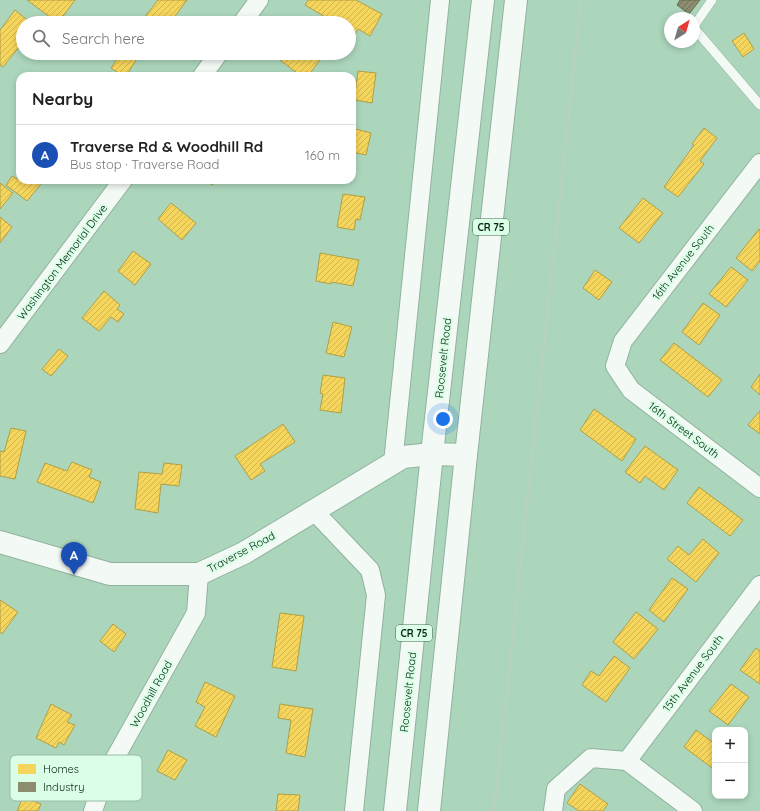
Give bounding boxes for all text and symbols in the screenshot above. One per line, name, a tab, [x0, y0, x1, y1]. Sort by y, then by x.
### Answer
north arrow	[664, 12, 700, 48]
search box	[16, 16, 356, 60]
icon: search	[30, 27, 52, 49]
text: Search here	[62, 29, 145, 48]
text: Nearby	[32, 88, 93, 109]
text: Traverse Rd & Woodhill Rd	[70, 137, 263, 156]
text: A	[41, 147, 49, 163]
text: 160 m	[305, 147, 340, 163]
text: Bus stop · Traverse Road	[70, 156, 219, 172]
street label: Washington Memorial Drive	[14, 201, 110, 323]
road number: CR 75	[473, 219, 509, 235]
street label: 16th Avenue South	[649, 221, 717, 303]
street label: Roosevelt Road	[432, 317, 454, 399]
street label: 16th Street South	[646, 399, 722, 461]
your location	[433, 409, 453, 429]
street label: Traverse Road	[205, 528, 277, 576]
pin: A	[61, 542, 87, 575]
road number: CR 75	[396, 625, 432, 641]
street label: 15th Avenue South	[660, 632, 726, 714]
street label: Roosevelt Road	[397, 651, 419, 733]
street label: Woodhill Road	[127, 658, 175, 730]
map controls	[712, 727, 748, 799]
button: +	[712, 727, 748, 763]
legend	[10, 755, 142, 801]
text: Homes	[43, 762, 79, 776]
button: −	[712, 763, 748, 799]
text: Industry	[43, 780, 85, 794]

